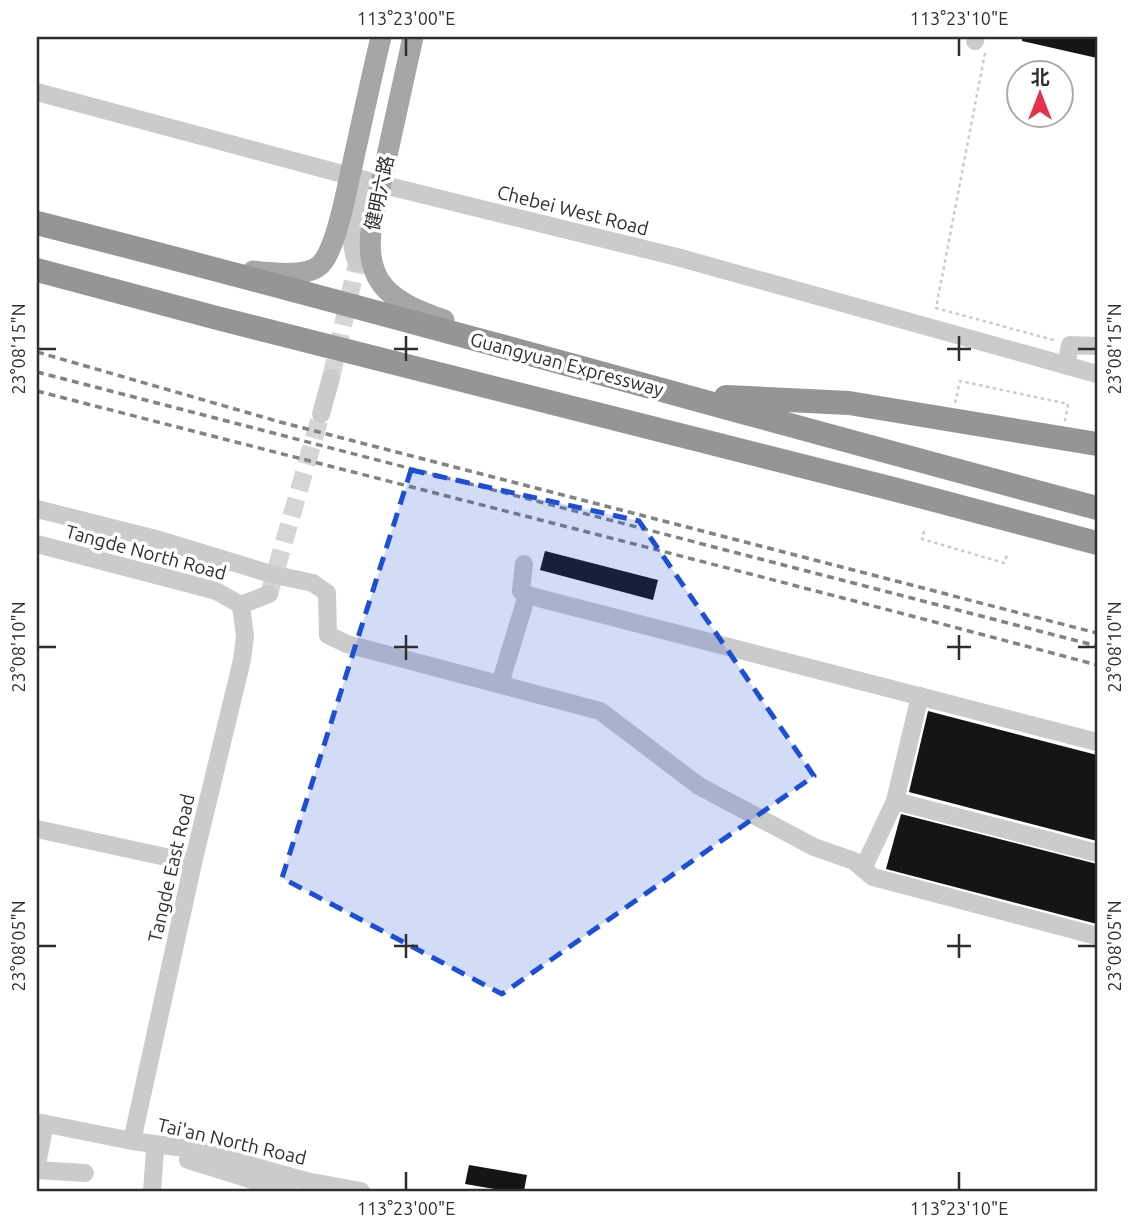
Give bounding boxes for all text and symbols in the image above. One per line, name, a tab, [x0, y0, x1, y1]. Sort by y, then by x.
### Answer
text: 113°23'00"E	[357, 8, 455, 28]
text: 113°23'10"E	[910, 8, 1008, 28]
north arrow	[1004, 60, 1074, 130]
text: 北	[1030, 66, 1050, 88]
street label: 健明六路	[360, 154, 398, 232]
street label: Chebei West Road	[495, 181, 651, 239]
text: 23°08'15"N	[8, 303, 28, 395]
text: 23°08'15"N	[1104, 303, 1124, 395]
street label: Guangyuan Expressway	[468, 328, 666, 400]
street label: Tangde North Road	[63, 520, 229, 584]
text: 23°08'10"N	[8, 601, 28, 693]
text: 23°08'10"N	[1104, 601, 1124, 693]
street label: Tangde East Road	[143, 792, 199, 944]
text: 23°08'05"N	[8, 900, 28, 992]
text: 23°08'05"N	[1104, 900, 1124, 992]
street label: Tai'an North Road	[155, 1113, 309, 1169]
text: 113°23'00"E	[357, 1198, 455, 1218]
text: 113°23'10"E	[910, 1198, 1008, 1218]

